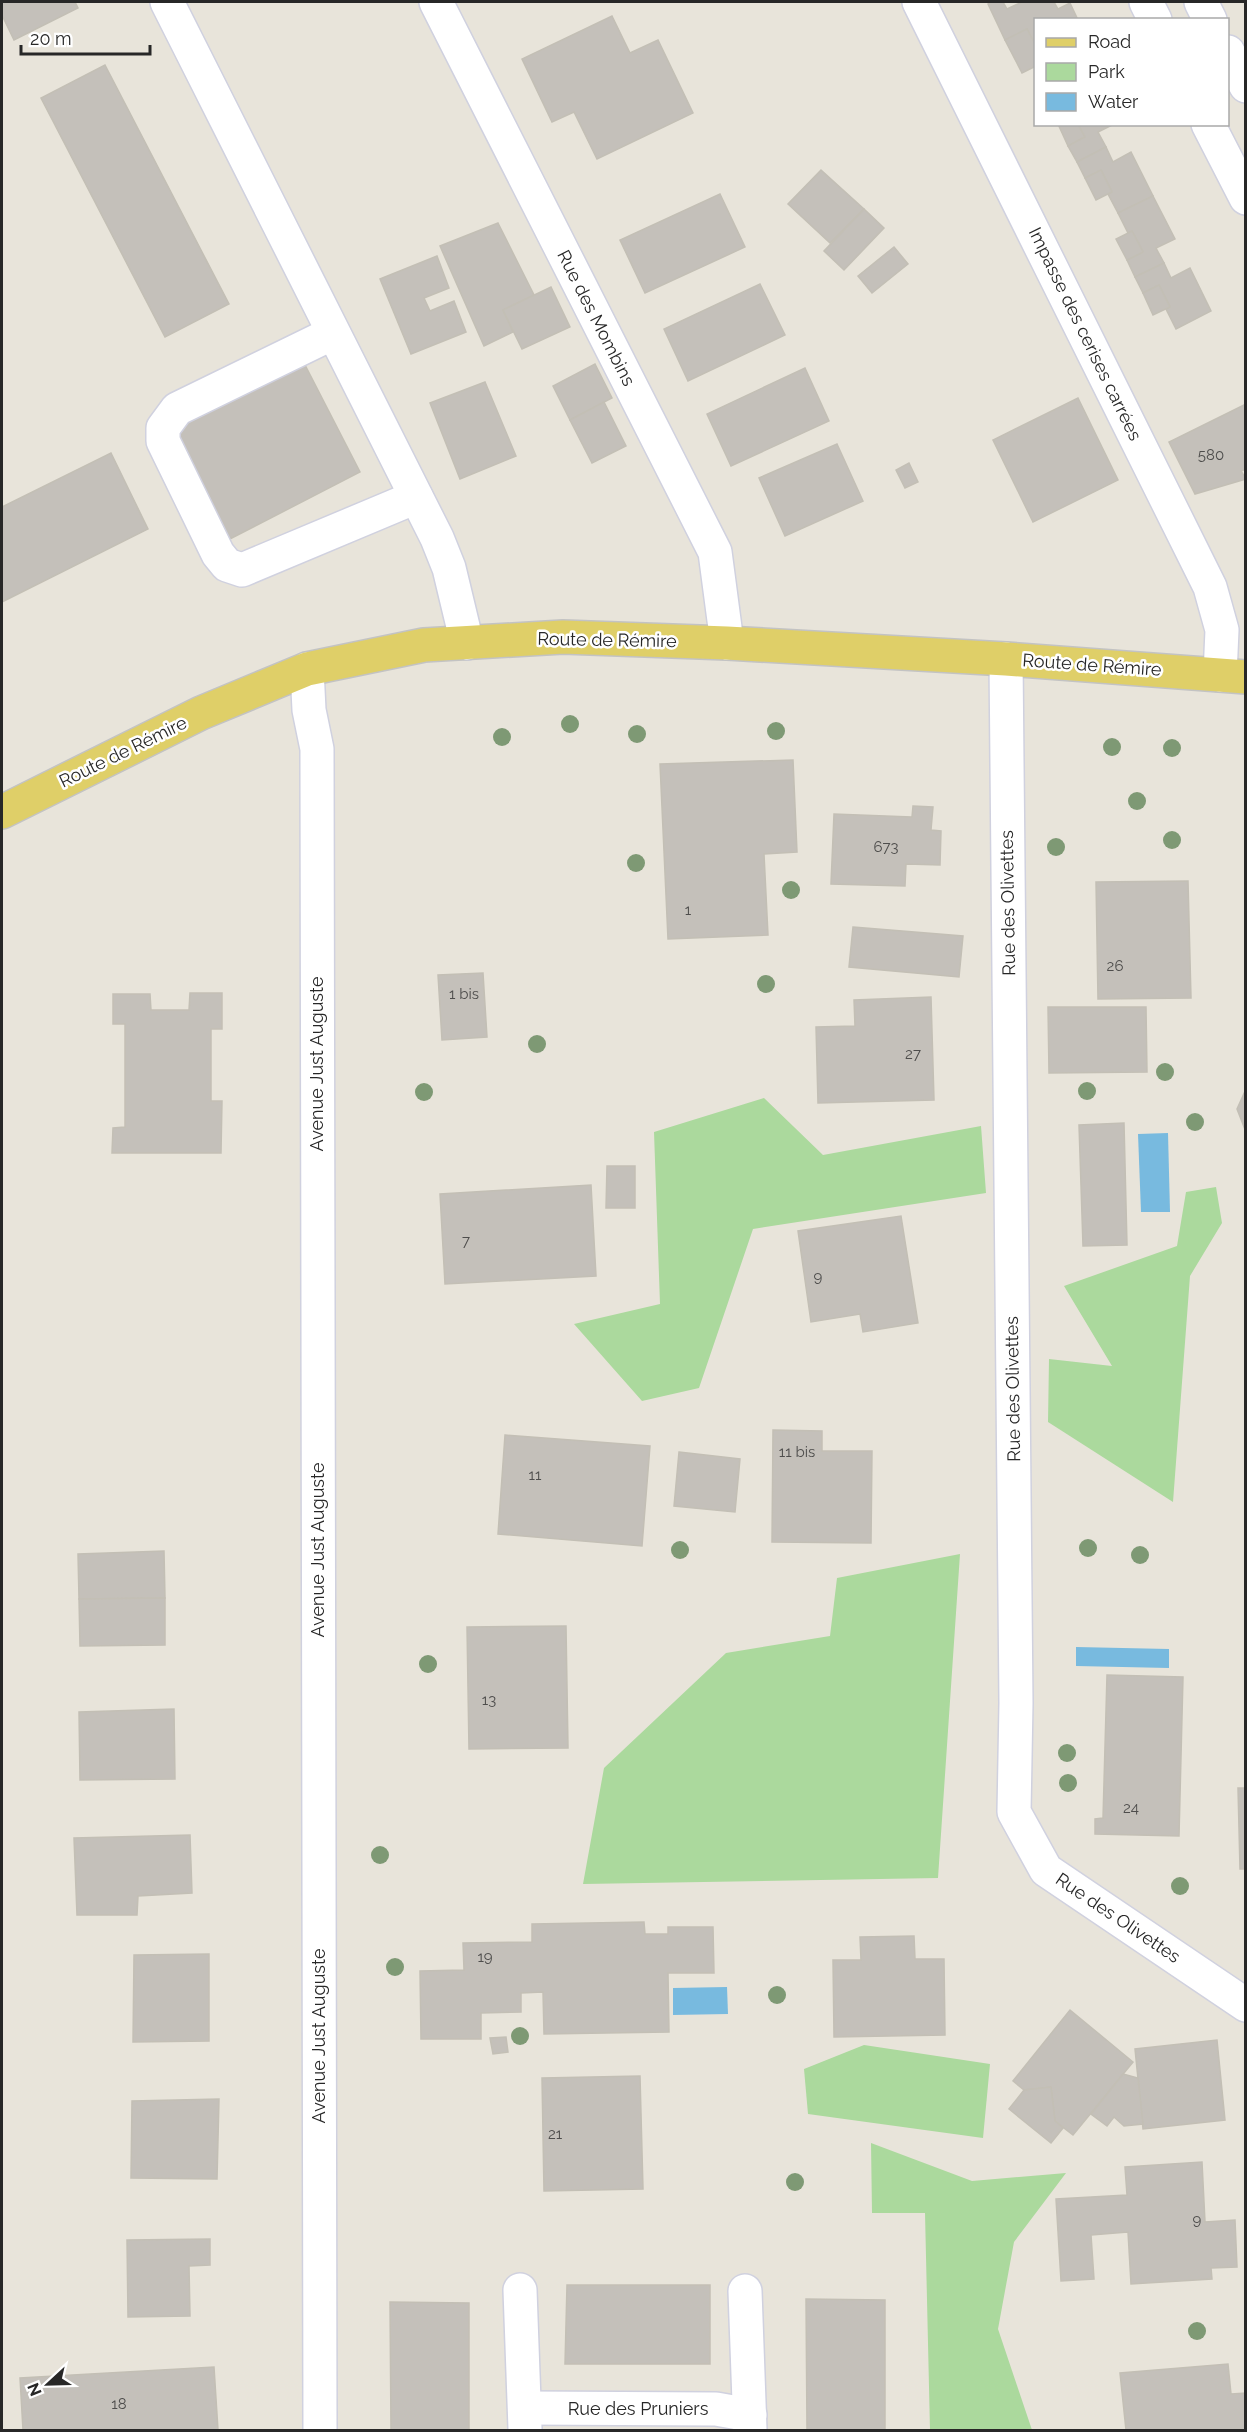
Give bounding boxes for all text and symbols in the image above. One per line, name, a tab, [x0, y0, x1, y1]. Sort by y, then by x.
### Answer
scale bar	[21, 18, 150, 56]
legend	[1034, 18, 1229, 126]
text: 20 m	[30, 28, 72, 49]
text: Road	[1088, 31, 1131, 52]
text: Park	[1088, 61, 1125, 82]
text: Water	[1088, 91, 1139, 112]
street label: Impasse des cerises carrées	[1025, 224, 1146, 444]
street label: Rue des Mombins	[553, 246, 640, 389]
house number: 580	[1198, 446, 1224, 464]
street label: Route de Rémire	[537, 628, 677, 651]
street label: Route de Rémire	[1022, 649, 1163, 680]
street label: Route de Rémire	[56, 711, 190, 792]
street label: Rue des Olivettes	[996, 830, 1019, 976]
house number: 673	[873, 838, 899, 856]
house number: 1	[685, 901, 692, 919]
house number: 26	[1107, 957, 1123, 975]
street label: Avenue Just Auguste	[306, 976, 327, 1151]
house number: 1 bis	[449, 985, 479, 1003]
house number: 27	[905, 1045, 921, 1063]
house number: 7	[462, 1232, 470, 1250]
house number: 9	[814, 1268, 823, 1286]
street label: Rue des Olivettes	[1001, 1316, 1024, 1462]
house number: 11 bis	[779, 1443, 815, 1461]
street label: Avenue Just Auguste	[307, 1462, 328, 1637]
house number: 11	[529, 1466, 542, 1484]
house number: 13	[482, 1691, 496, 1709]
house number: 24	[1123, 1799, 1139, 1817]
street label: Rue des Olivettes	[1052, 1868, 1185, 1967]
street label: Avenue Just Auguste	[308, 1948, 329, 2123]
house number: 19	[477, 1948, 493, 1966]
house number: 21	[548, 2125, 563, 2143]
house number: 9	[1193, 2211, 1202, 2229]
north arrow	[18, 2354, 78, 2414]
text: N	[23, 2380, 46, 2399]
house number: 18	[111, 2395, 127, 2413]
street label: Rue des Pruniers	[568, 2398, 709, 2419]

